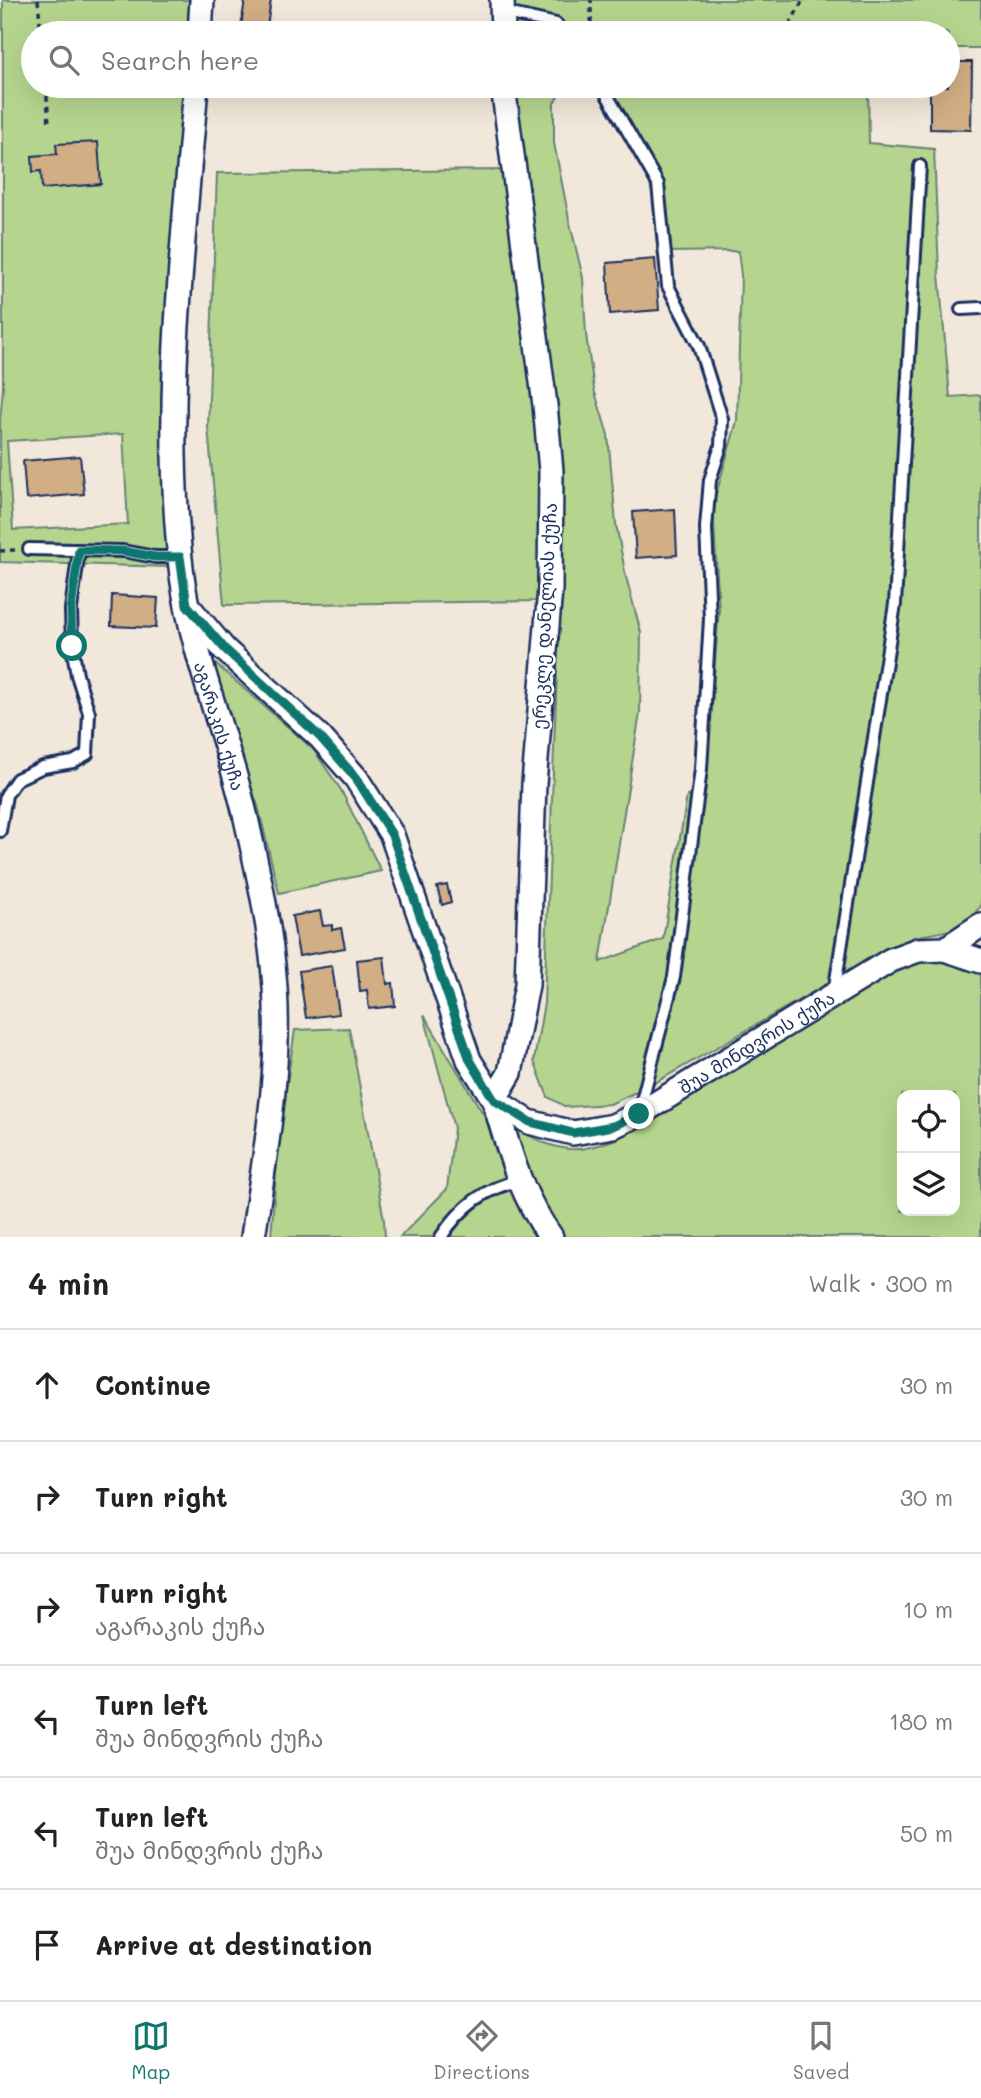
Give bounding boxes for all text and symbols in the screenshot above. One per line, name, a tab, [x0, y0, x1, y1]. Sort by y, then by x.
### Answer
search box	[21, 21, 960, 98]
icon: search	[45, 41, 83, 79]
text: Search here	[101, 43, 259, 77]
street label: ერეკლე დანელიას ქუჩა	[526, 502, 562, 730]
route start	[56, 630, 87, 661]
street label: აგარაკის ქუჩა	[189, 659, 250, 793]
street label: შუა მინდვრის ქუჩა	[674, 985, 839, 1099]
map controls	[897, 1090, 960, 1216]
button: locate	[897, 1090, 960, 1153]
route end	[623, 1098, 654, 1129]
button: layers	[897, 1153, 960, 1216]
text: 4 min	[28, 1263, 109, 1303]
text: Walk · 300 m	[808, 1268, 953, 1298]
icon: ahead	[28, 1366, 66, 1404]
text: Continue	[95, 1368, 211, 1402]
text: 30 m	[900, 1370, 953, 1400]
icon: right	[28, 1478, 66, 1516]
text: Turn right	[95, 1480, 228, 1514]
text: 30 m	[900, 1482, 953, 1512]
text: Turn right	[95, 1576, 228, 1610]
icon: right	[28, 1590, 66, 1628]
text: 10 m	[903, 1594, 953, 1624]
text: აგარაკის ქუჩა	[95, 1611, 265, 1641]
text: Turn left	[95, 1688, 208, 1722]
icon: left	[28, 1702, 66, 1740]
text: 180 m	[889, 1706, 953, 1736]
text: შუა მინდვრის ქუჩა	[95, 1723, 323, 1753]
text: Turn left	[95, 1800, 208, 1834]
icon: left	[28, 1814, 66, 1852]
text: 50 m	[900, 1818, 953, 1848]
text: შუა მინდვრის ქუჩა	[95, 1835, 323, 1865]
icon: arrive	[28, 1926, 66, 1964]
text: Arrive at destination	[95, 1928, 372, 1962]
tab: Map	[132, 2017, 170, 2084]
tab: Directions	[433, 2017, 530, 2084]
tab: Saved	[793, 2017, 849, 2084]

